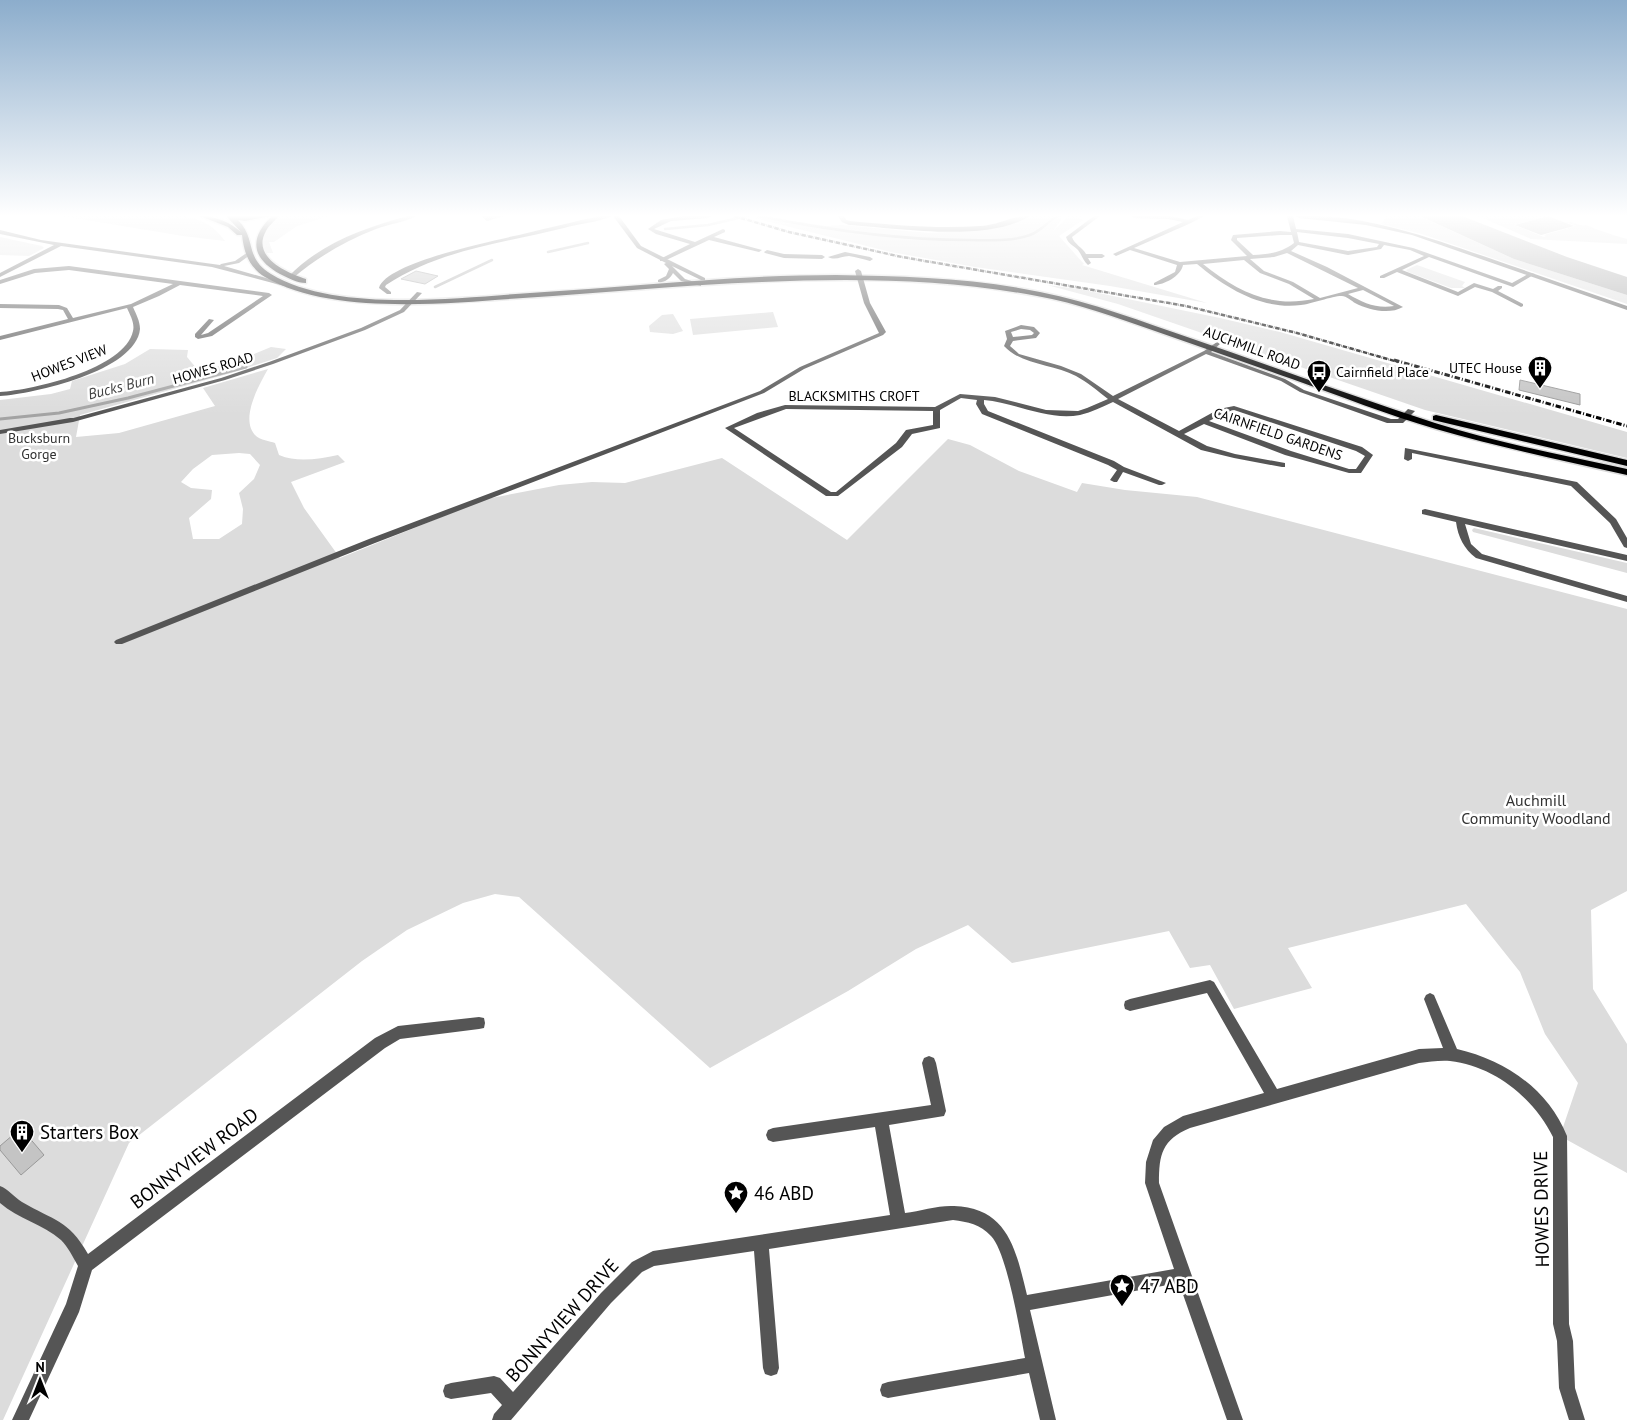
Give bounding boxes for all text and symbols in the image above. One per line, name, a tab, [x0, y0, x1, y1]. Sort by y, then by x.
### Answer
street label: AUCHMILL ROAD	[1201, 322, 1303, 374]
street label: HOWES VIEW	[29, 340, 110, 386]
street label: HOWES ROAD	[170, 348, 256, 388]
building icon: UTEC House	[1527, 355, 1553, 389]
bus stop icon: Cairnfield Place	[1306, 359, 1332, 393]
place label: UTEC House	[1449, 359, 1522, 377]
place label: Cairnfield Place	[1336, 363, 1429, 381]
water label: Bucks Burn	[86, 369, 156, 403]
street label: BLACKSMITHS CROFT	[788, 387, 920, 405]
street label: CAIRNFIELD GARDENS	[1211, 403, 1345, 465]
park label: Bucksburn Gorge	[8, 429, 70, 463]
park label: Auchmill Community Woodland	[1461, 790, 1611, 828]
street label: BONNYVIEW ROAD	[125, 1102, 263, 1214]
building icon: Starters Box	[9, 1119, 35, 1153]
place label: Starters Box	[40, 1120, 139, 1144]
street label: HOWES DRIVE	[1528, 1150, 1554, 1268]
place icon: 46 ABD	[723, 1180, 749, 1214]
place label: 46 ABD	[754, 1181, 814, 1205]
street label: BONNYVIEW DRIVE	[500, 1254, 624, 1386]
place icon: 47 ABD	[1109, 1273, 1135, 1307]
place label: 47 ABD	[1140, 1274, 1199, 1298]
north arrow	[15, 1355, 65, 1405]
text: N	[35, 1358, 45, 1376]

